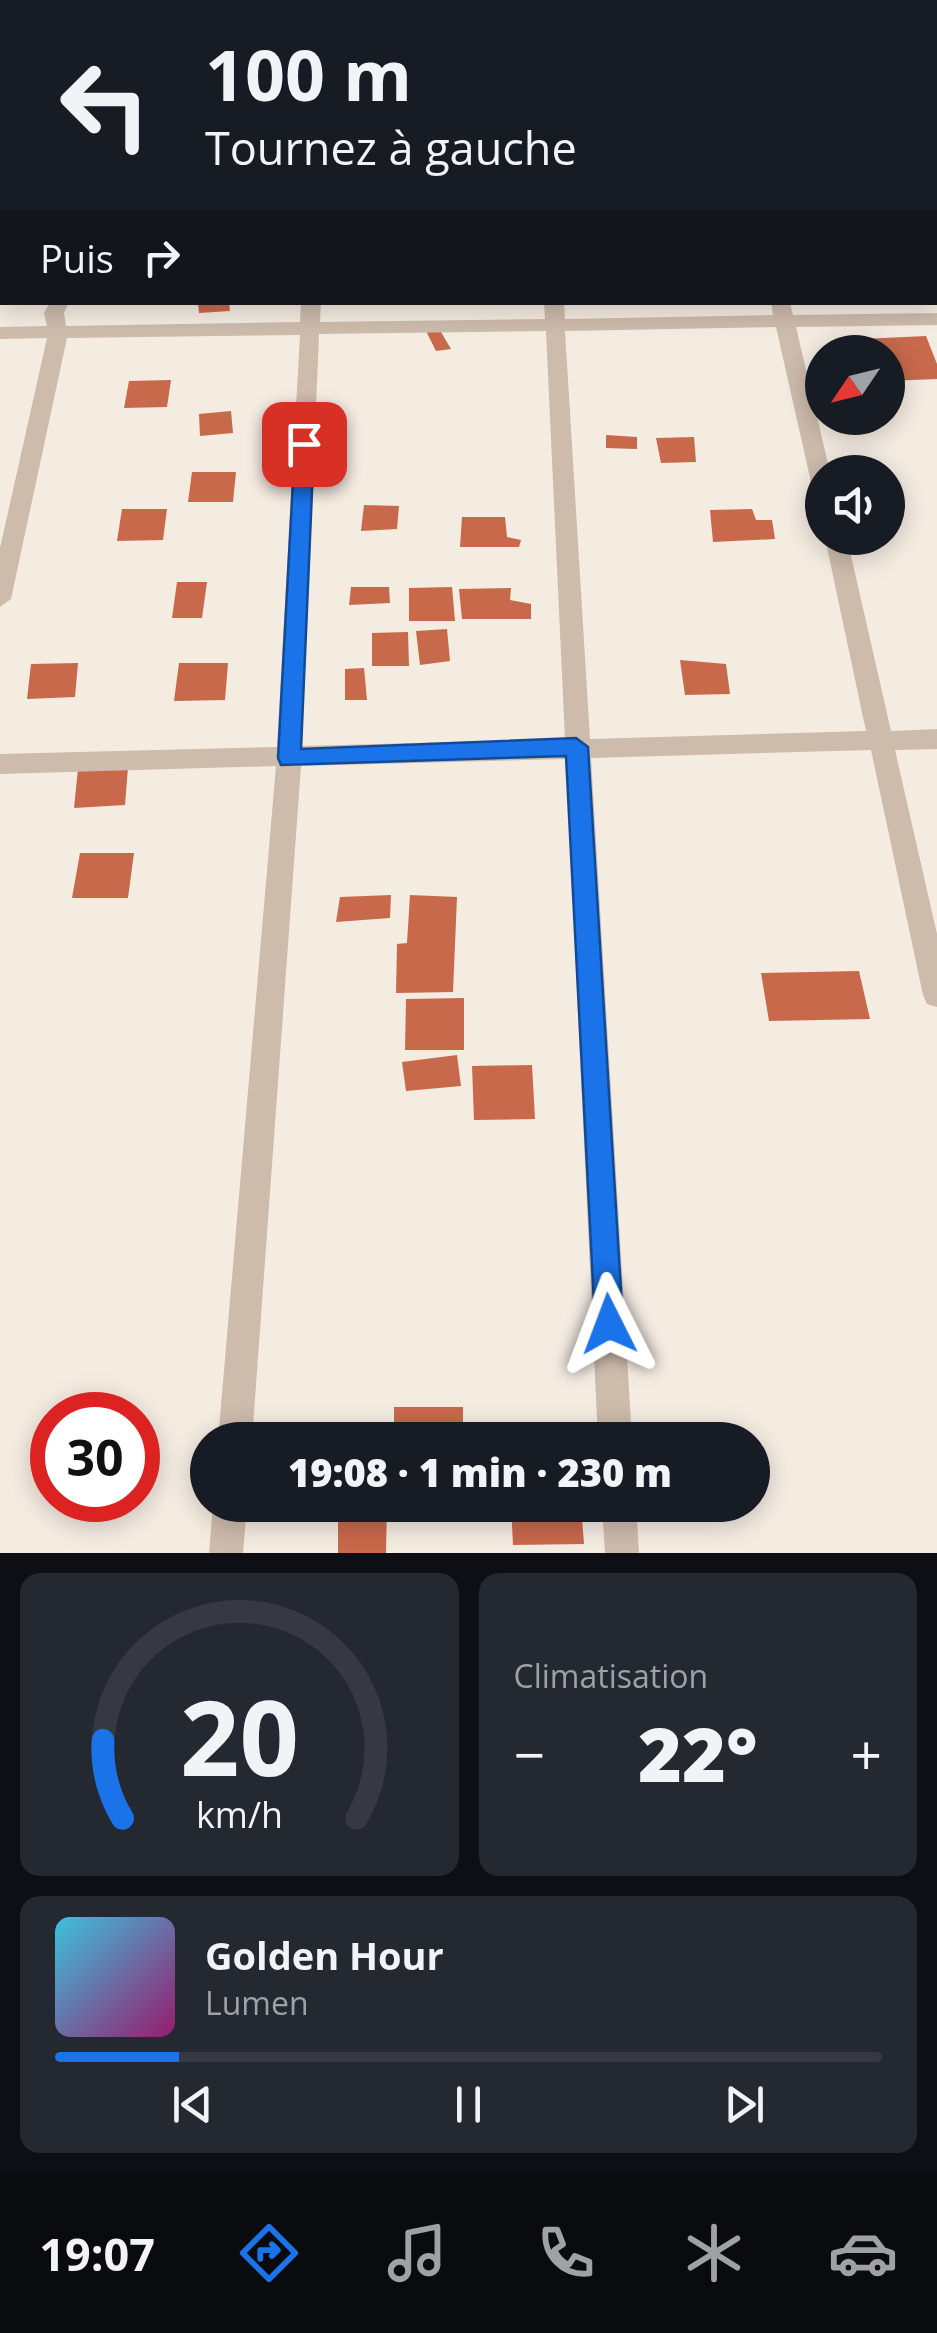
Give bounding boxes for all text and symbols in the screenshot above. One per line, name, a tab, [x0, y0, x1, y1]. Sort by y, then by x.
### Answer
text: 100 m	[205, 26, 412, 122]
icon: left	[40, 40, 170, 170]
text: Tournez à gauche	[205, 117, 577, 178]
icon: right	[134, 230, 189, 285]
text: Puis	[40, 232, 114, 284]
north arrow	[805, 335, 905, 435]
map controls	[805, 335, 905, 555]
pin	[262, 402, 347, 487]
icon: arrive	[277, 417, 332, 472]
button: sound	[805, 455, 905, 555]
position arrow	[557, 1272, 661, 1376]
speed limit sign: 30	[30, 1392, 160, 1522]
text: 19:08 · 1 min · 230 m	[288, 1446, 672, 1498]
text: Climatisation	[514, 1654, 708, 1697]
text: 20	[180, 1665, 299, 1806]
text: 22°	[638, 1702, 758, 1804]
text: −	[514, 1716, 545, 1791]
text: +	[851, 1716, 882, 1791]
text: km/h	[196, 1790, 283, 1838]
text: Golden Hour	[205, 1929, 444, 1981]
text: Lumen	[205, 1981, 309, 2024]
icon: previous	[165, 2077, 220, 2132]
icon: pause	[441, 2077, 496, 2132]
icon: next	[717, 2077, 772, 2132]
icon: directions	[234, 2218, 304, 2288]
icon: music	[382, 2218, 452, 2288]
icon: phone	[531, 2218, 601, 2288]
icon: climate	[679, 2218, 749, 2288]
icon: car	[828, 2218, 898, 2288]
text: 19:07	[39, 2223, 155, 2284]

